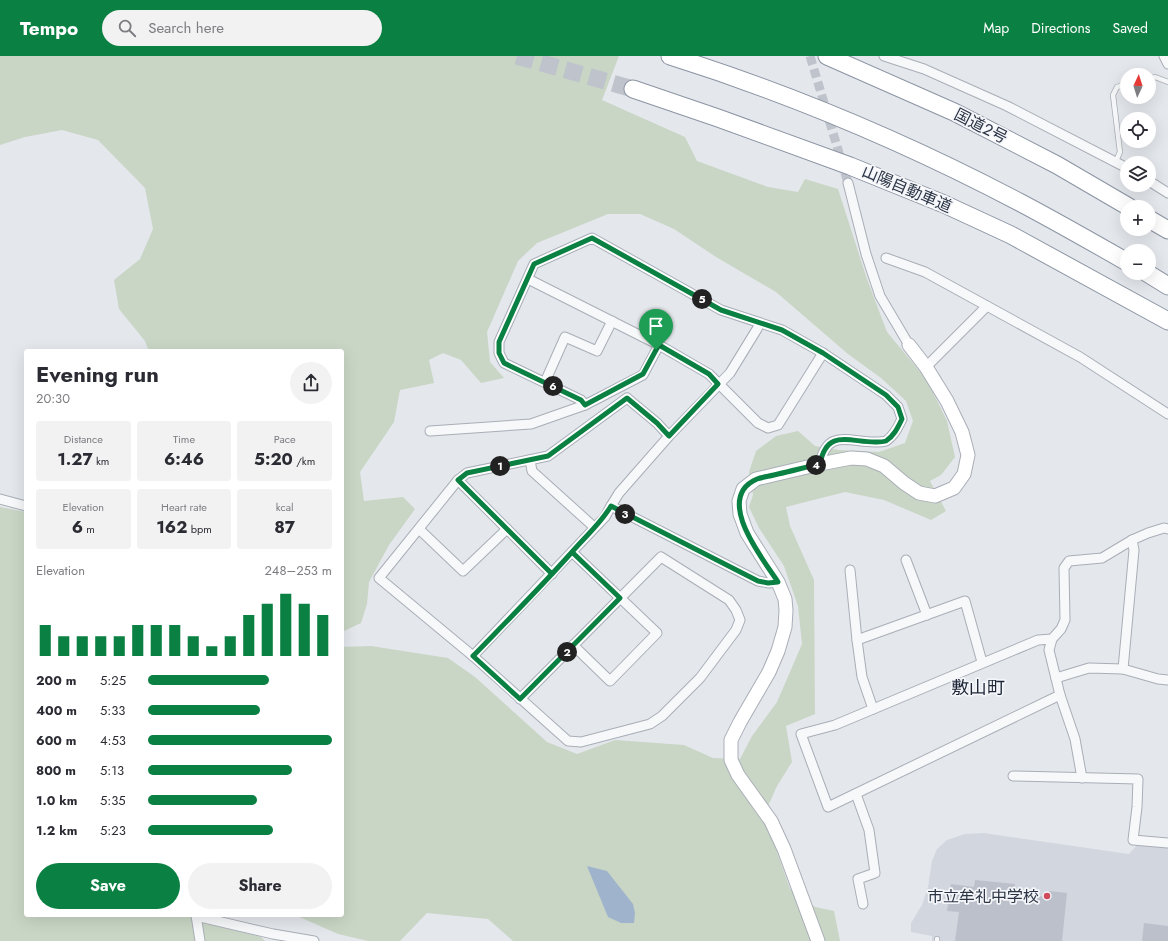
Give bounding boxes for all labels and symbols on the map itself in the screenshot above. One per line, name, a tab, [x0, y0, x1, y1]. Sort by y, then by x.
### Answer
north arrow	[1120, 68, 1156, 104]
street label: 国道2号	[950, 103, 1012, 149]
street label: 山陽自動車道	[858, 160, 956, 218]
pin: 5	[692, 289, 712, 309]
pin	[639, 309, 673, 350]
pin: 6	[543, 376, 563, 396]
pin: 4	[806, 455, 826, 475]
pin: 1	[490, 456, 510, 476]
pin: 3	[615, 504, 635, 524]
pin: 2	[557, 642, 577, 662]
district label: 敷山町	[951, 675, 1005, 701]
place label: 市立牟礼中学校	[927, 885, 1039, 908]
marker: 市立牟礼中学校	[1042, 891, 1052, 901]

